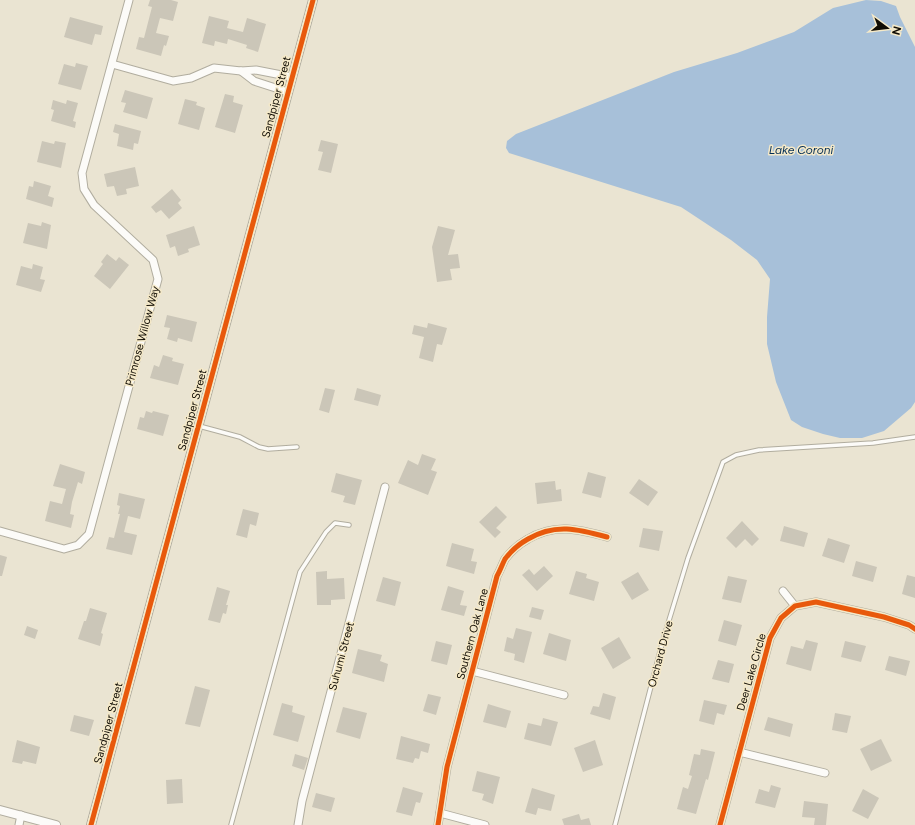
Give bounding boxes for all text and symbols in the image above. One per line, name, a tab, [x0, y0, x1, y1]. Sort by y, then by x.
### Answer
north arrow	[867, 8, 907, 48]
text: N	[889, 25, 904, 36]
street label: Sandpiper Street	[259, 55, 294, 139]
water label: Lake Coroni	[769, 143, 834, 157]
street label: Primrose Willow Way	[123, 285, 162, 387]
street label: Sandpiper Street	[175, 368, 210, 452]
street label: Southern Oak Lane	[454, 587, 491, 681]
street label: Orchard Drive	[645, 619, 676, 689]
street label: Suhumi Street	[326, 620, 357, 692]
street label: Deer Lake Circle	[734, 632, 769, 712]
street label: Sandpiper Street	[91, 681, 126, 765]

